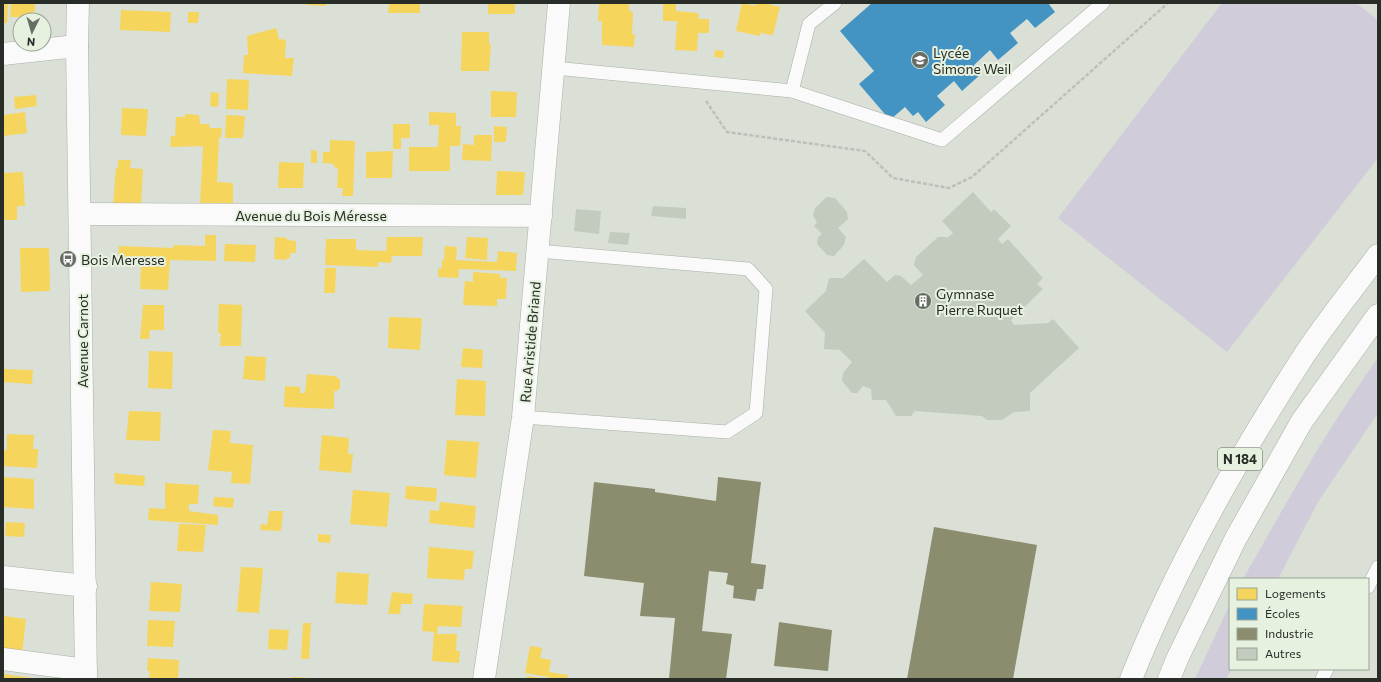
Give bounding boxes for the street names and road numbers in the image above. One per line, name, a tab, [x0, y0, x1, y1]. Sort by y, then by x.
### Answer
street label: Avenue du Bois Méresse	[235, 207, 387, 224]
street label: Rue Aristide Briand	[516, 281, 544, 403]
street label: Avenue Carnot	[74, 294, 91, 388]
road number: N 184	[1218, 448, 1262, 470]

